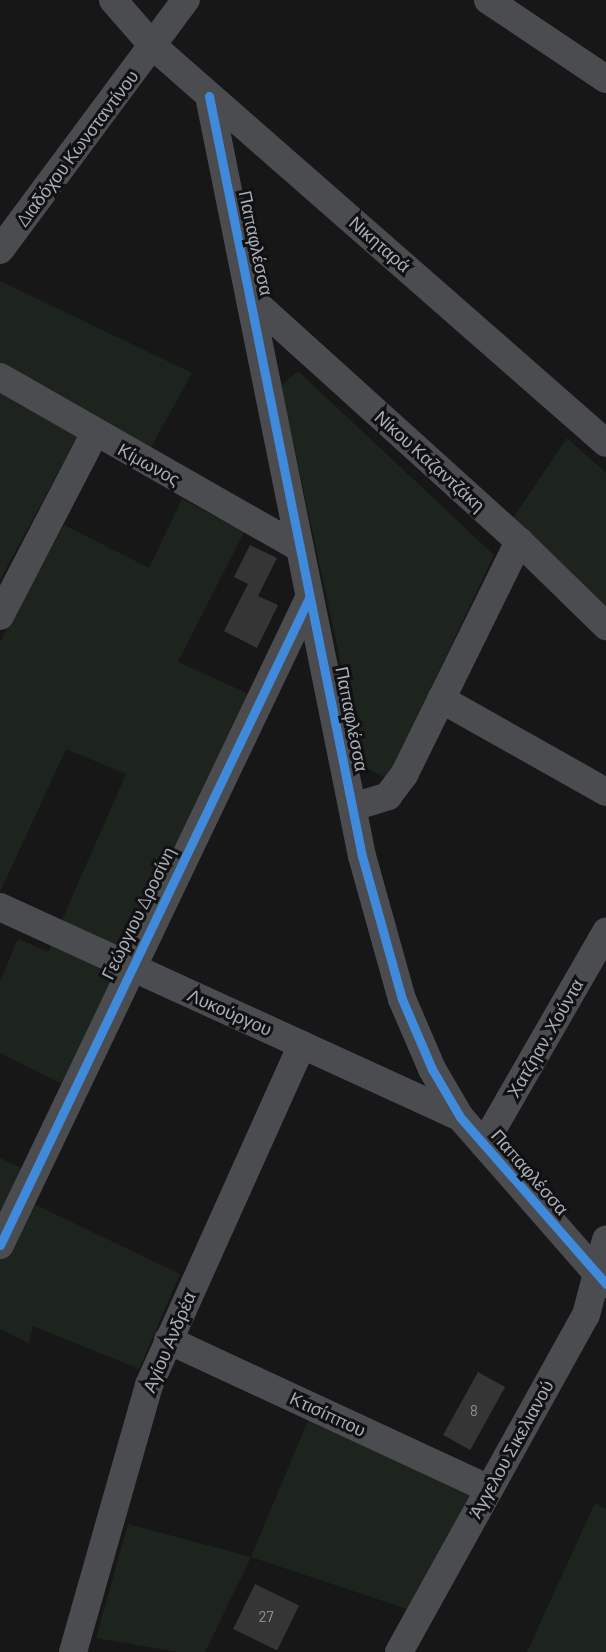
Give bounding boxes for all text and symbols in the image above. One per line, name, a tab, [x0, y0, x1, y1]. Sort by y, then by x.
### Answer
street label: Διαδόχου Κωνσταντίνου	[11, 66, 143, 230]
street label: Παπαφλέσσα	[234, 189, 278, 297]
street label: Νικηταρά	[345, 212, 415, 276]
street label: Νίκου Καζαντζάκη	[371, 406, 489, 516]
street label: Κίμωνος	[114, 438, 184, 490]
street label: Παπαφλέσσα	[331, 665, 373, 773]
street label: Γεώργιου Δροσίνη	[97, 843, 179, 983]
street label: Χατζηαν. Χούντα	[502, 975, 588, 1101]
street label: Λυκούργου	[185, 984, 275, 1040]
street label: Παπαφλέσσα	[487, 1125, 573, 1219]
street label: Αγίου Ανδρέα	[138, 1288, 200, 1396]
street label: Άγγελου Σικελιανού	[464, 1376, 558, 1522]
street label: Κτισίππου	[287, 1387, 369, 1441]
house number: 8	[470, 1402, 478, 1420]
house number: 27	[258, 1608, 274, 1626]

